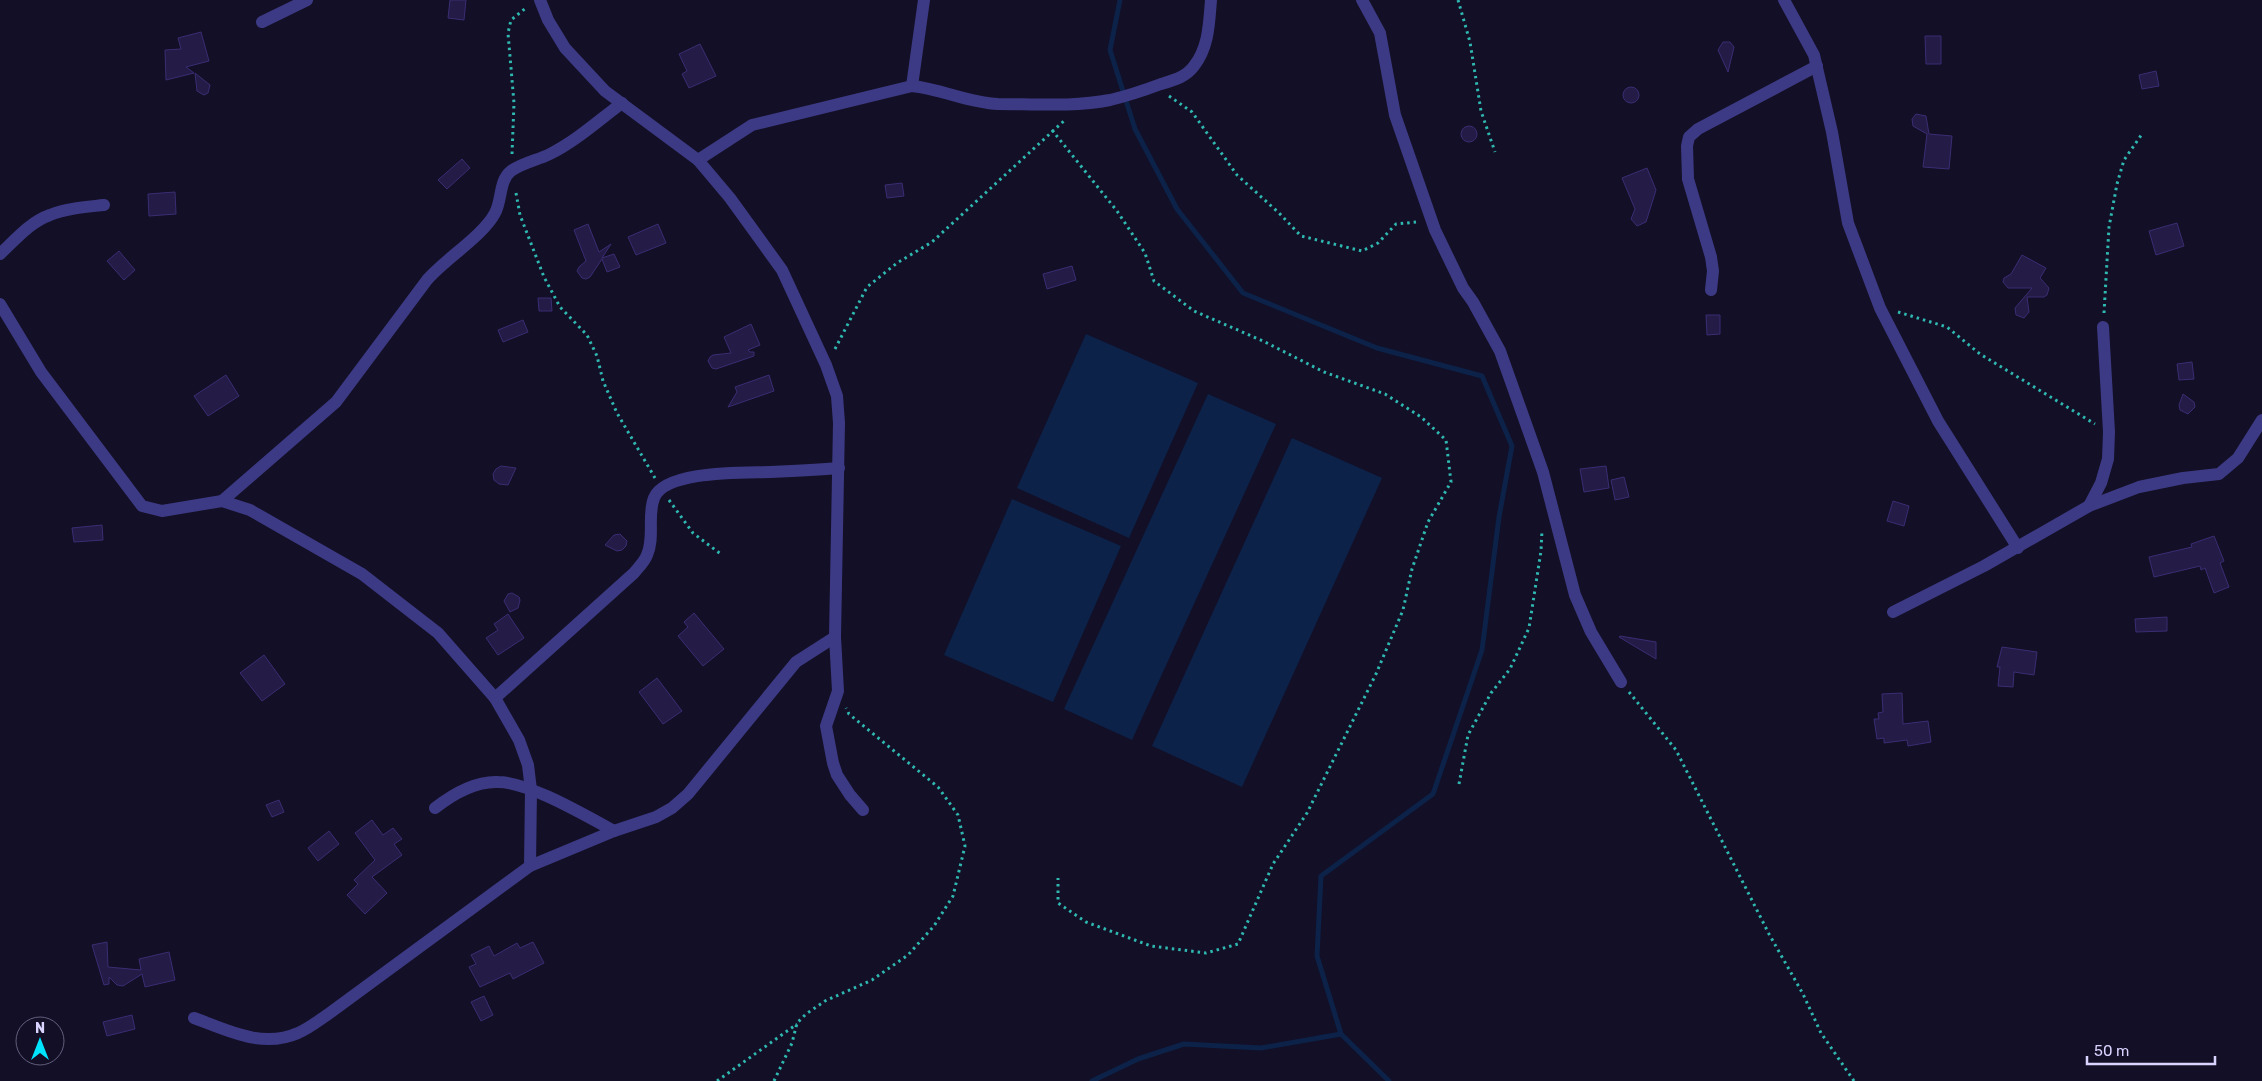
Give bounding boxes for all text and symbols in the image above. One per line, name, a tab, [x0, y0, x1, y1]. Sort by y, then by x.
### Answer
north arrow	[15, 1016, 65, 1066]
text: N	[35, 1020, 45, 1037]
scale bar	[2087, 1034, 2214, 1066]
text: 50 m	[2094, 1042, 2129, 1060]

